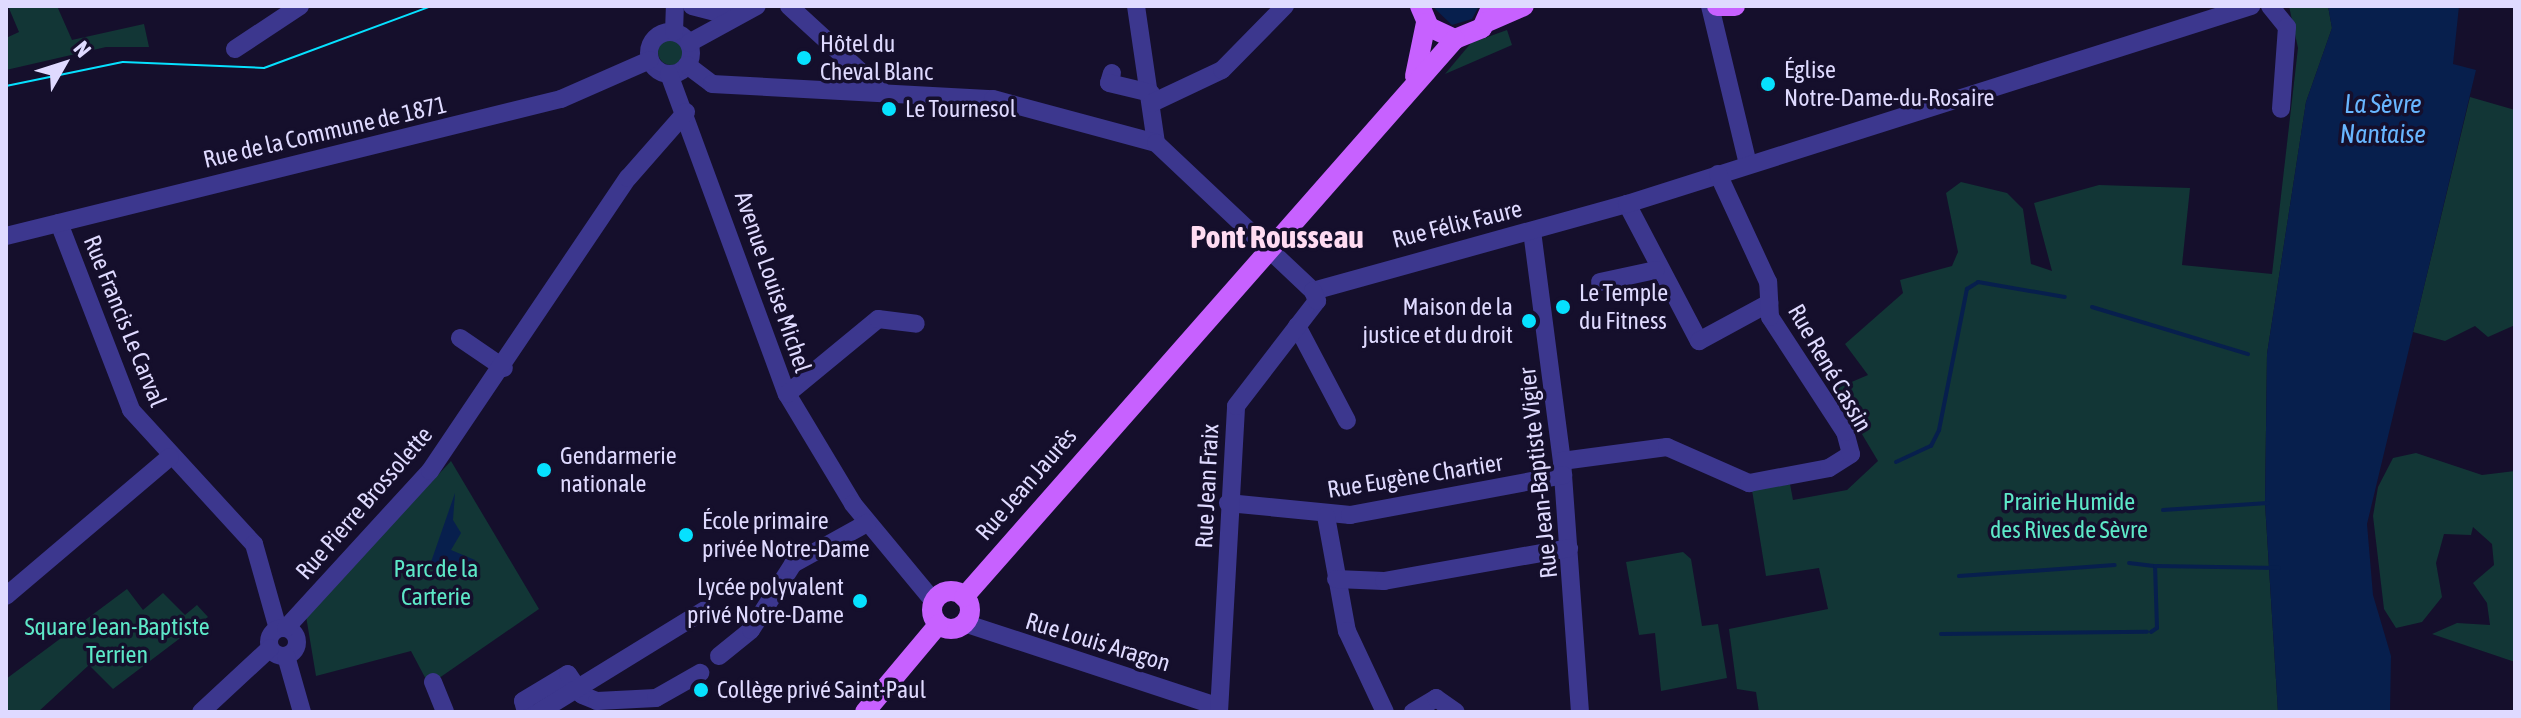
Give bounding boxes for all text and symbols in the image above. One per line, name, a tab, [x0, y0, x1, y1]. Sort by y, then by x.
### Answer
north arrow	[24, 24, 104, 104]
place label: Hôtel du Cheval Blanc	[820, 30, 933, 86]
text: N	[68, 36, 97, 62]
marker: Hôtel du Cheval Blanc	[795, 49, 813, 67]
place label: Église Notre-Dame-du-Rosaire	[1784, 56, 1994, 112]
marker: Église Notre-Dame-du-Rosaire	[1759, 75, 1777, 93]
water label: La Sèvre Nantaise	[2340, 89, 2426, 150]
street label: Rue de la Commune de 1871	[201, 90, 449, 174]
place label: Le Tournesol	[905, 95, 1016, 123]
marker: Le Tournesol	[880, 100, 898, 118]
street label: Avenue Louise Michel	[729, 188, 817, 376]
street label: Rue Félix Faure	[1389, 194, 1525, 254]
district label: Pont Rousseau	[1190, 218, 1364, 256]
street label: Rue Francis Le Carval	[78, 231, 172, 411]
place label: Le Temple du Fitness	[1579, 279, 1668, 335]
place label: Maison de la justice et du droit	[1362, 293, 1513, 349]
marker: Le Temple du Fitness	[1554, 298, 1572, 316]
street label: Rue René Cassin	[1782, 299, 1878, 437]
marker: Maison de la justice et du droit	[1520, 312, 1538, 330]
street label: Rue Jean-Baptiste Vigier	[1513, 366, 1563, 580]
street label: Rue Pierre Brossolette	[290, 421, 438, 585]
street label: Rue Jean Jaurès	[969, 422, 1083, 546]
street label: Rue Jean Fraix	[1189, 423, 1225, 549]
place label: Gendarmerie nationale	[560, 442, 677, 498]
street label: Rue Eugène Chartier	[1325, 448, 1505, 504]
marker: Gendarmerie nationale	[535, 461, 553, 479]
park label: Prairie Humide des Rives de Sèvre	[1990, 488, 2148, 544]
place label: École primaire privée Notre-Dame	[702, 507, 870, 563]
marker: École primaire privée Notre-Dame	[677, 526, 695, 544]
park label: Parc de la Carterie	[394, 555, 478, 611]
place label: Lycée polyvalent privé Notre-Dame	[687, 573, 844, 629]
marker: Lycée polyvalent privé Notre-Dame	[851, 592, 869, 610]
street label: Rue Louis Aragon	[1022, 606, 1174, 678]
park label: Square Jean-Baptiste Terrien	[24, 613, 210, 669]
place label: Collège privé Saint-Paul	[717, 676, 926, 704]
marker: Collège privé Saint-Paul	[692, 681, 710, 699]

